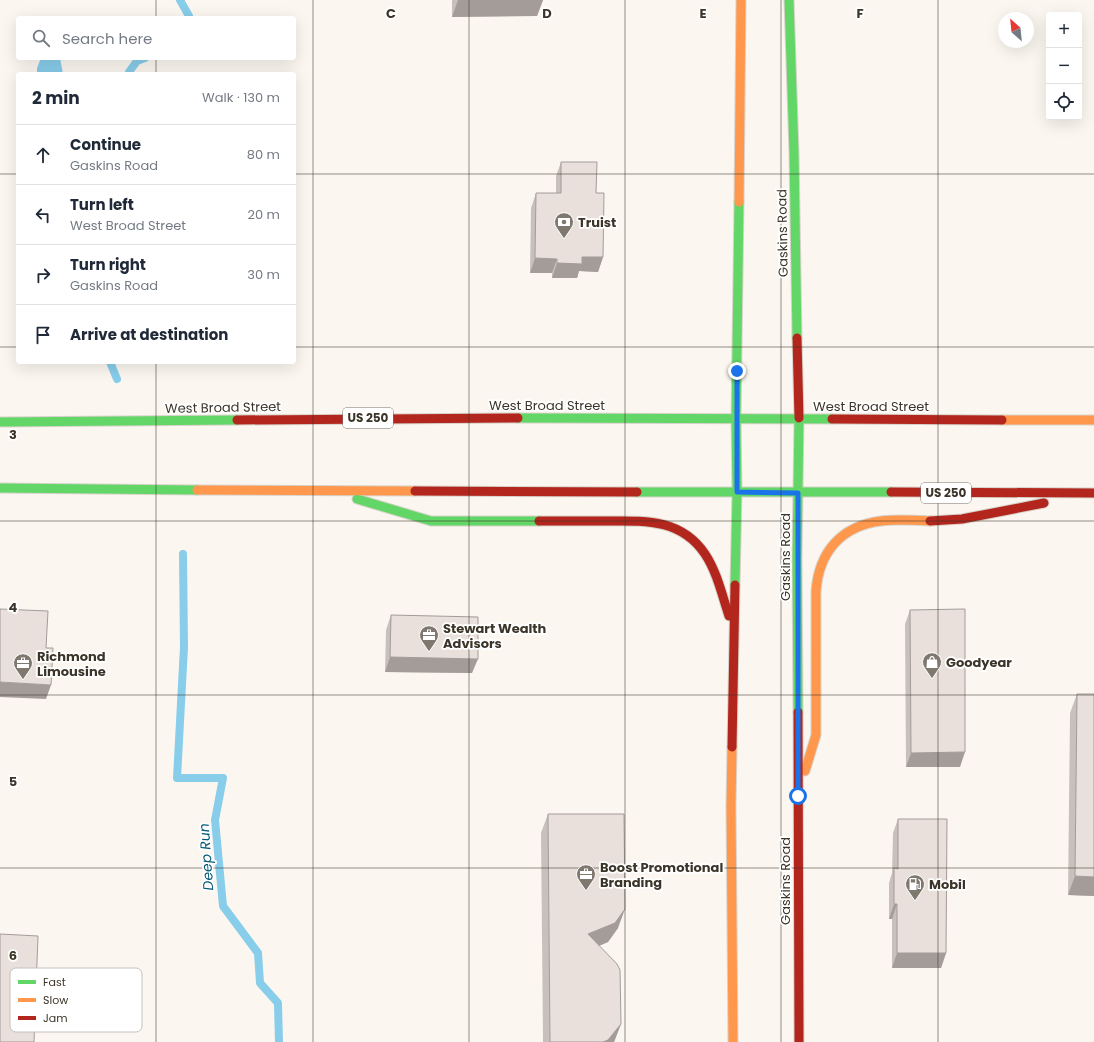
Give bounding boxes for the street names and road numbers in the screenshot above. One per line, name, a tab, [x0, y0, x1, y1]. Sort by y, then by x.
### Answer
street label: Gaskins Road	[772, 189, 793, 277]
street label: West Broad Street	[489, 396, 605, 415]
street label: West Broad Street	[165, 397, 281, 418]
street label: West Broad Street	[813, 397, 929, 416]
road number: US 250	[343, 408, 393, 428]
road number: US 250	[921, 483, 971, 503]
street label: Gaskins Road	[776, 513, 795, 601]
street label: Gaskins Road	[776, 837, 795, 925]

